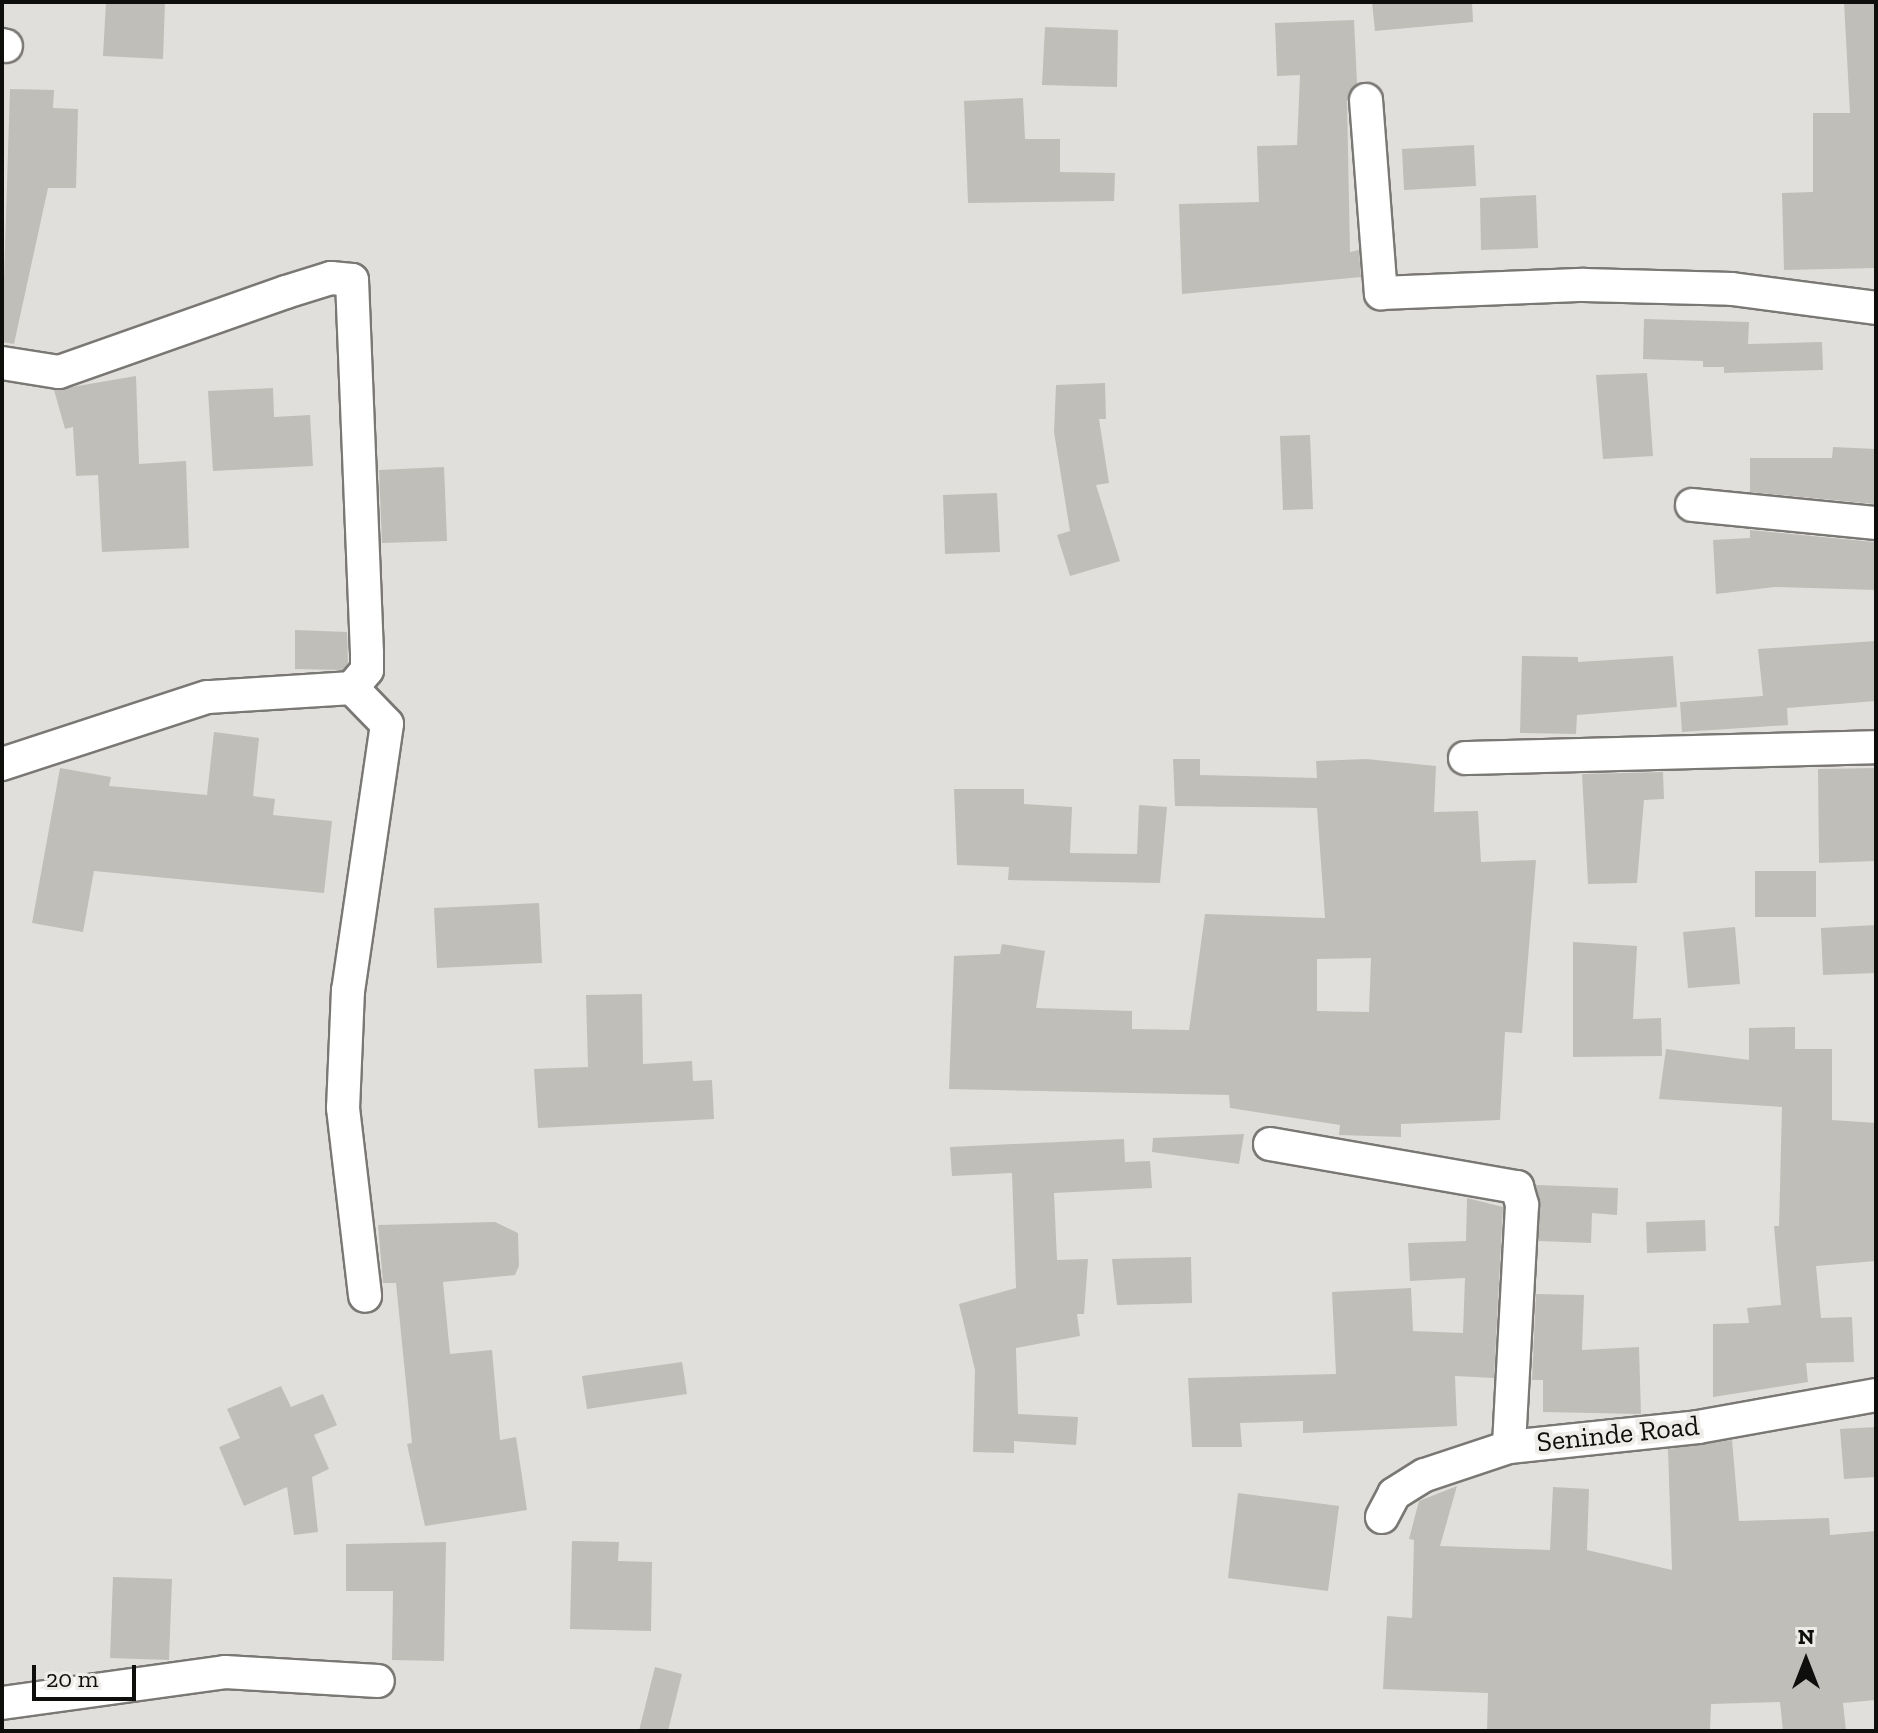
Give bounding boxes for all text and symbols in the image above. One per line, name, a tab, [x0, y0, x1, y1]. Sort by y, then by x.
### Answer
street label: Seninde Road	[1535, 1409, 1701, 1459]
north arrow	[1766, 1621, 1846, 1701]
text: N	[1798, 1623, 1814, 1650]
scale bar	[36, 1649, 140, 1699]
text: 20 m	[46, 1664, 98, 1693]

